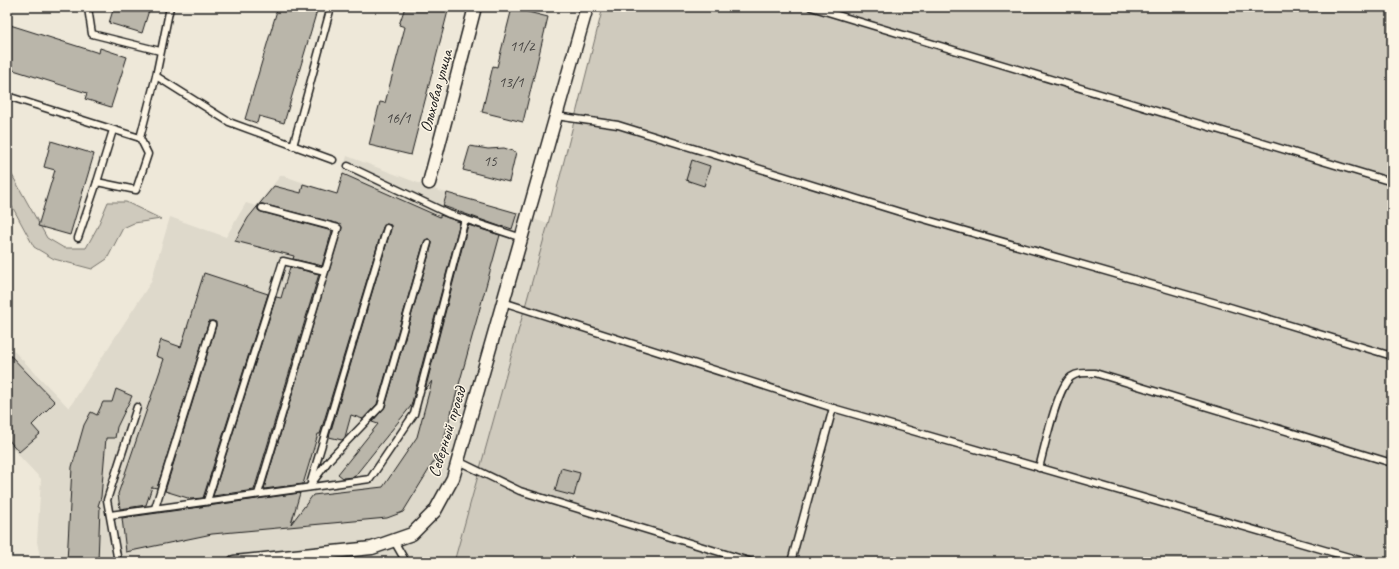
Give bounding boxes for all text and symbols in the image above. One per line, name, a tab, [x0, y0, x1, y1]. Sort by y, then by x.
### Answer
house number: 11/2	[509, 37, 536, 56]
street label: Ольховая улица	[415, 45, 458, 135]
house number: 13/1	[498, 73, 525, 92]
house number: 16/1	[385, 109, 412, 128]
house number: 15	[483, 152, 498, 171]
street label: Северный проезд	[423, 382, 471, 480]

